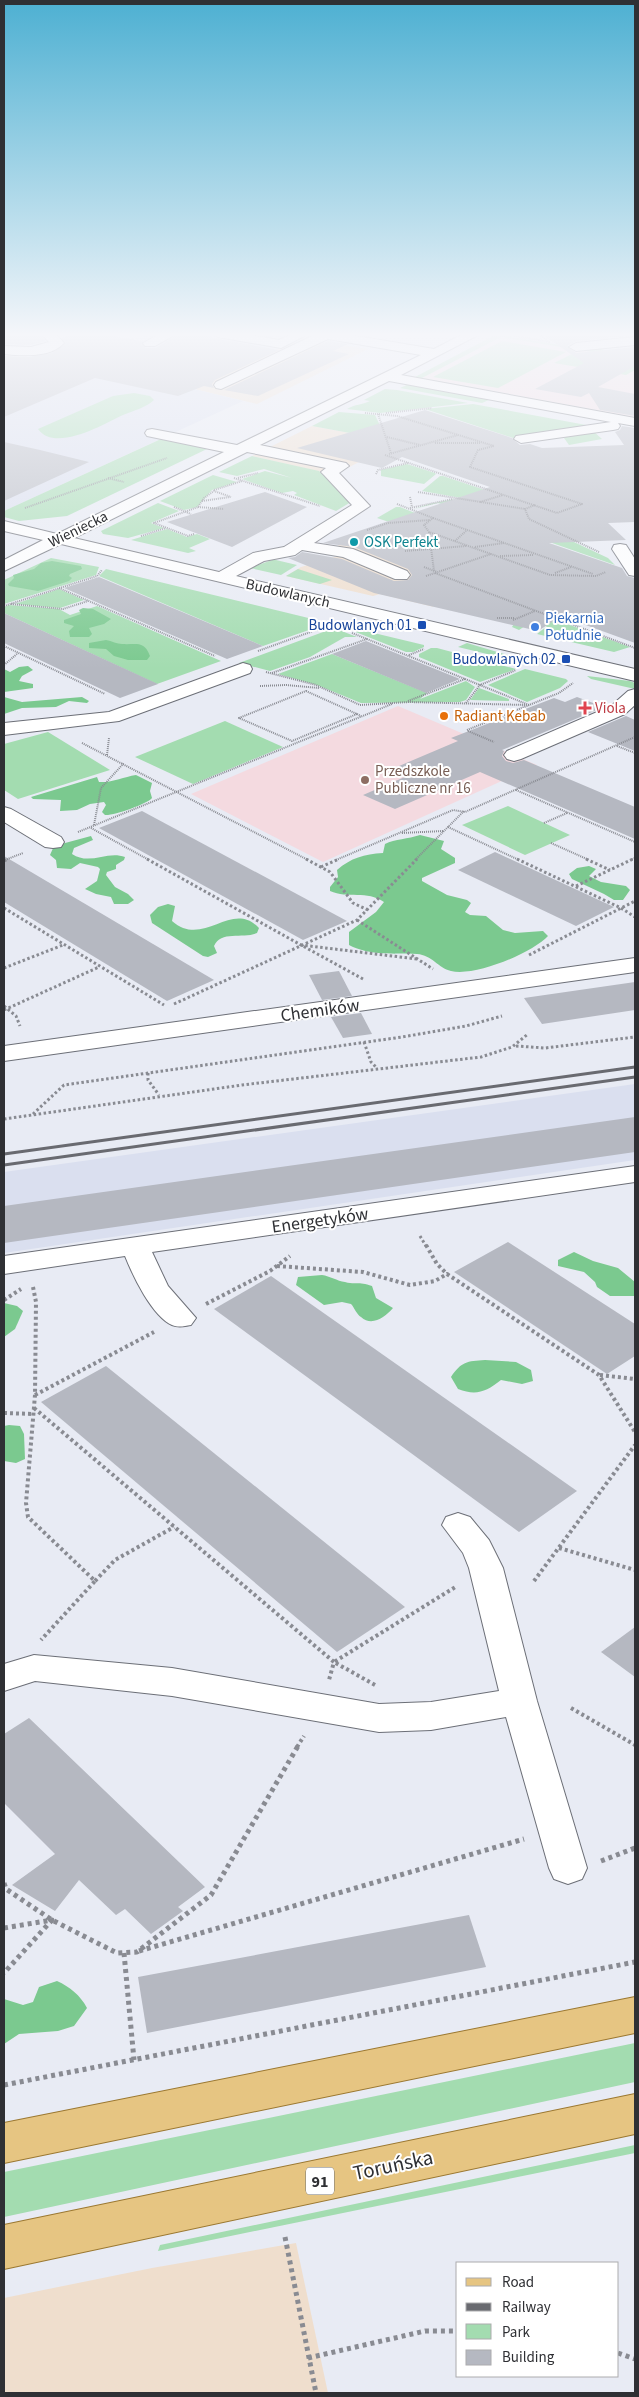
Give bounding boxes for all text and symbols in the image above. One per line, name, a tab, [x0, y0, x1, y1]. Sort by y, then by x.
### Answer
street label: Wieniecka	[45, 506, 112, 553]
place label: OSK Perfekt	[364, 532, 438, 553]
marker: OSK Perfekt	[348, 536, 360, 548]
street label: Budowlanych	[244, 574, 332, 613]
place label: Piekarnia Południe	[545, 608, 604, 646]
place label: Budowlanych 01	[308, 615, 412, 636]
marker: Budowlanych 01	[416, 619, 428, 631]
marker: Piekarnia Południe	[529, 621, 541, 633]
place label: Budowlanych 02	[452, 649, 556, 670]
marker: Budowlanych 02	[560, 653, 572, 665]
place label: Viola	[595, 698, 626, 719]
marker: Viola	[579, 702, 591, 714]
place label: Radiant Kebab	[454, 706, 546, 727]
marker: Radiant Kebab	[438, 710, 450, 722]
place label: Przedszkole Publiczne nr 16	[375, 761, 471, 799]
marker: Przedszkole Publiczne nr 16	[359, 774, 371, 786]
street label: Chemików	[279, 993, 361, 1028]
street label: Energetyków	[270, 1201, 370, 1240]
street label: Toruńska	[350, 2142, 436, 2188]
road number: 91	[306, 2168, 334, 2194]
legend	[456, 2262, 619, 2377]
text: Road	[502, 2272, 534, 2293]
text: Railway	[502, 2297, 551, 2318]
text: Park	[502, 2322, 531, 2343]
text: Building	[502, 2347, 555, 2368]

